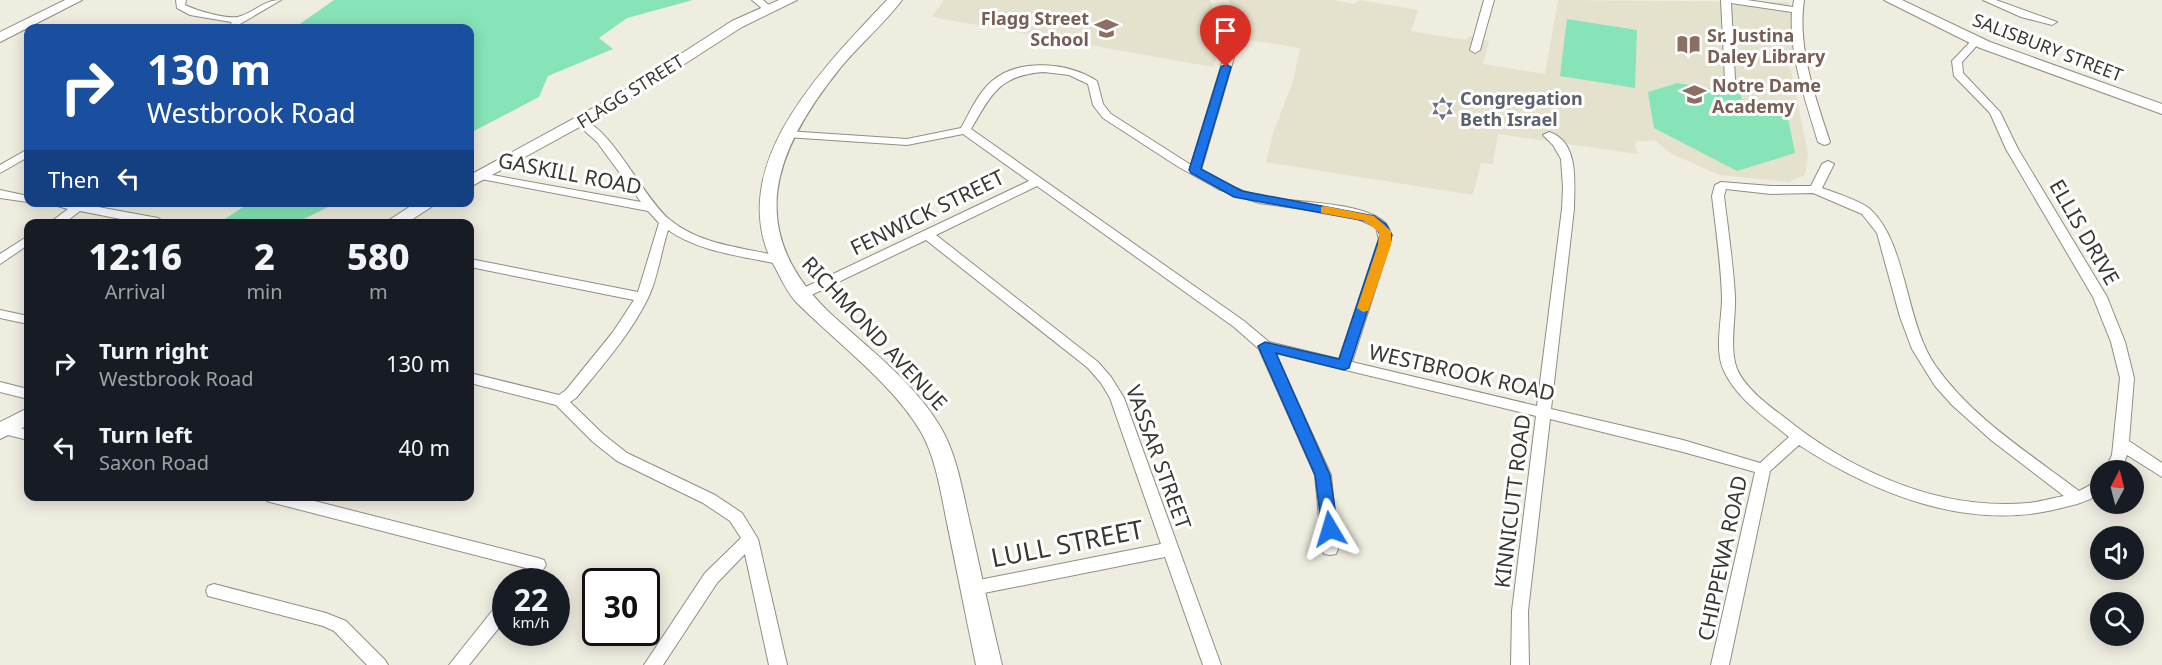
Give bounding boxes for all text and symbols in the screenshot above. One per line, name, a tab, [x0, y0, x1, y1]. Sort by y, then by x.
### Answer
pin	[1200, 5, 1251, 67]
place label: Flagg Street School	[981, 6, 1089, 51]
street label: SALISBURY STREET	[1970, 7, 2126, 87]
icon: arrive	[1209, 14, 1242, 47]
school or university icon: Flagg Street School	[1094, 15, 1120, 41]
place label: Sr. Justina Daley Library	[1707, 23, 1826, 68]
library icon: Sr. Justina Daley Library	[1676, 32, 1702, 58]
text: 130 m	[147, 40, 271, 97]
icon: right	[48, 48, 126, 126]
street label: FLAGG STREET	[572, 49, 688, 133]
place label: Notre Dame Academy	[1712, 73, 1821, 118]
school or university icon: Notre Dame Academy	[1681, 82, 1707, 108]
place label: Congregation Beth Israel	[1460, 86, 1583, 131]
text: Westbrook Road	[147, 94, 356, 131]
synagogue icon: Congregation Beth Israel	[1429, 95, 1455, 121]
street label: GASKILL ROAD	[496, 145, 644, 201]
icon: left	[112, 162, 145, 195]
street label: FENWICK STREET	[845, 162, 1009, 261]
text: Then	[48, 164, 100, 194]
street label: ELLIS DRIVE	[2043, 174, 2127, 290]
text: 12:16	[88, 232, 182, 281]
text: 2	[254, 232, 275, 281]
text: 580	[347, 232, 410, 281]
street label: RICHMOND AVENUE	[796, 250, 954, 416]
text: Arrival	[105, 278, 166, 305]
text: min	[246, 278, 283, 305]
text: m	[369, 278, 388, 305]
text: Turn right	[99, 335, 209, 365]
street label: WESTBROOK ROAD	[1366, 337, 1558, 407]
icon: right	[48, 347, 81, 380]
text: 130 m	[386, 348, 450, 378]
text: Westbrook Road	[99, 365, 254, 392]
street label: VASSAR STREET	[1120, 381, 1198, 533]
street label: KINNICUTT ROAD	[1487, 413, 1537, 589]
text: Turn left	[99, 419, 193, 449]
icon: left	[48, 431, 81, 464]
text: 40 m	[399, 432, 450, 462]
text: Saxon Road	[99, 449, 209, 476]
north arrow	[2090, 460, 2144, 514]
map controls	[2090, 460, 2144, 646]
street label: CHIPPEWA ROAD	[1691, 473, 1753, 643]
position arrow	[1298, 497, 1362, 561]
street label: LULL STREET	[988, 510, 1147, 575]
button: sound	[2090, 526, 2144, 580]
speed limit sign: 30	[582, 568, 660, 646]
text: 22	[514, 579, 548, 620]
button: search	[2090, 592, 2144, 646]
text: km/h	[513, 612, 549, 632]

